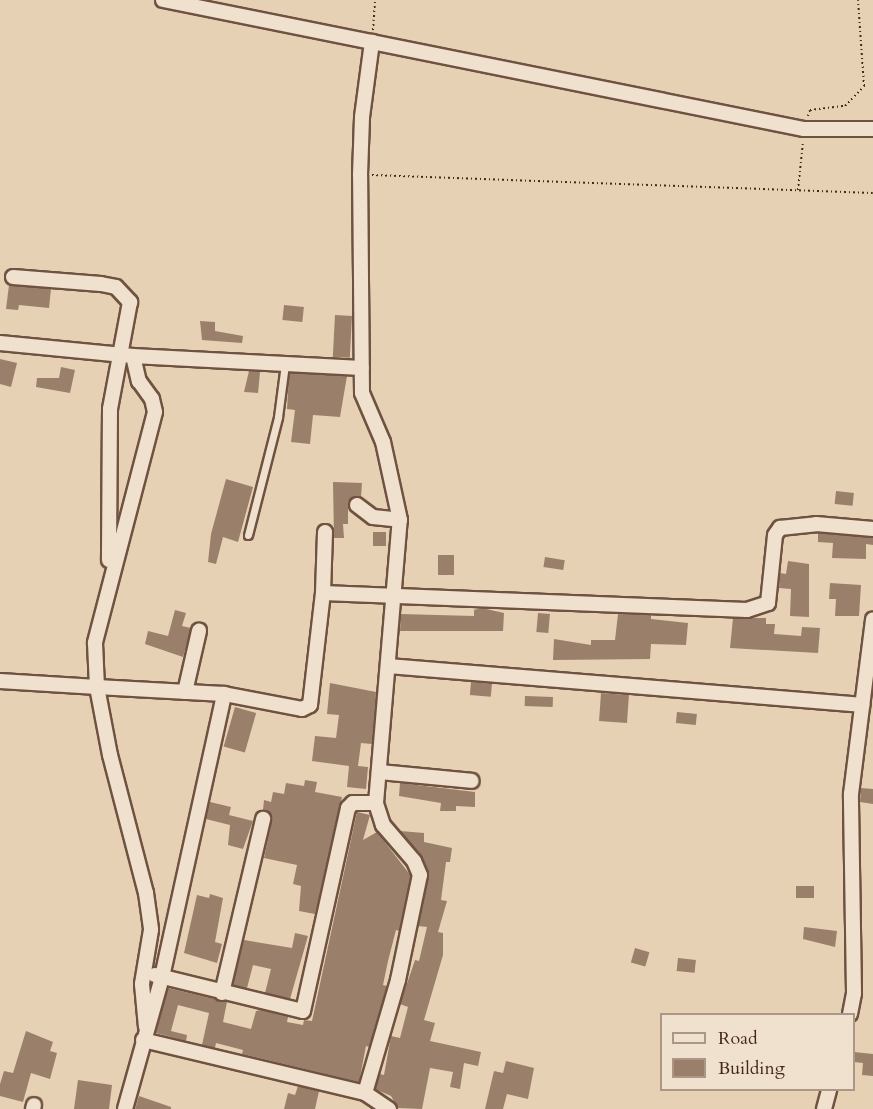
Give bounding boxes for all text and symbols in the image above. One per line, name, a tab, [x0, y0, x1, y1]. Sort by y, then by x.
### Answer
legend	[660, 1013, 855, 1091]
text: Road	[718, 1026, 758, 1051]
text: Building	[718, 1056, 785, 1081]

